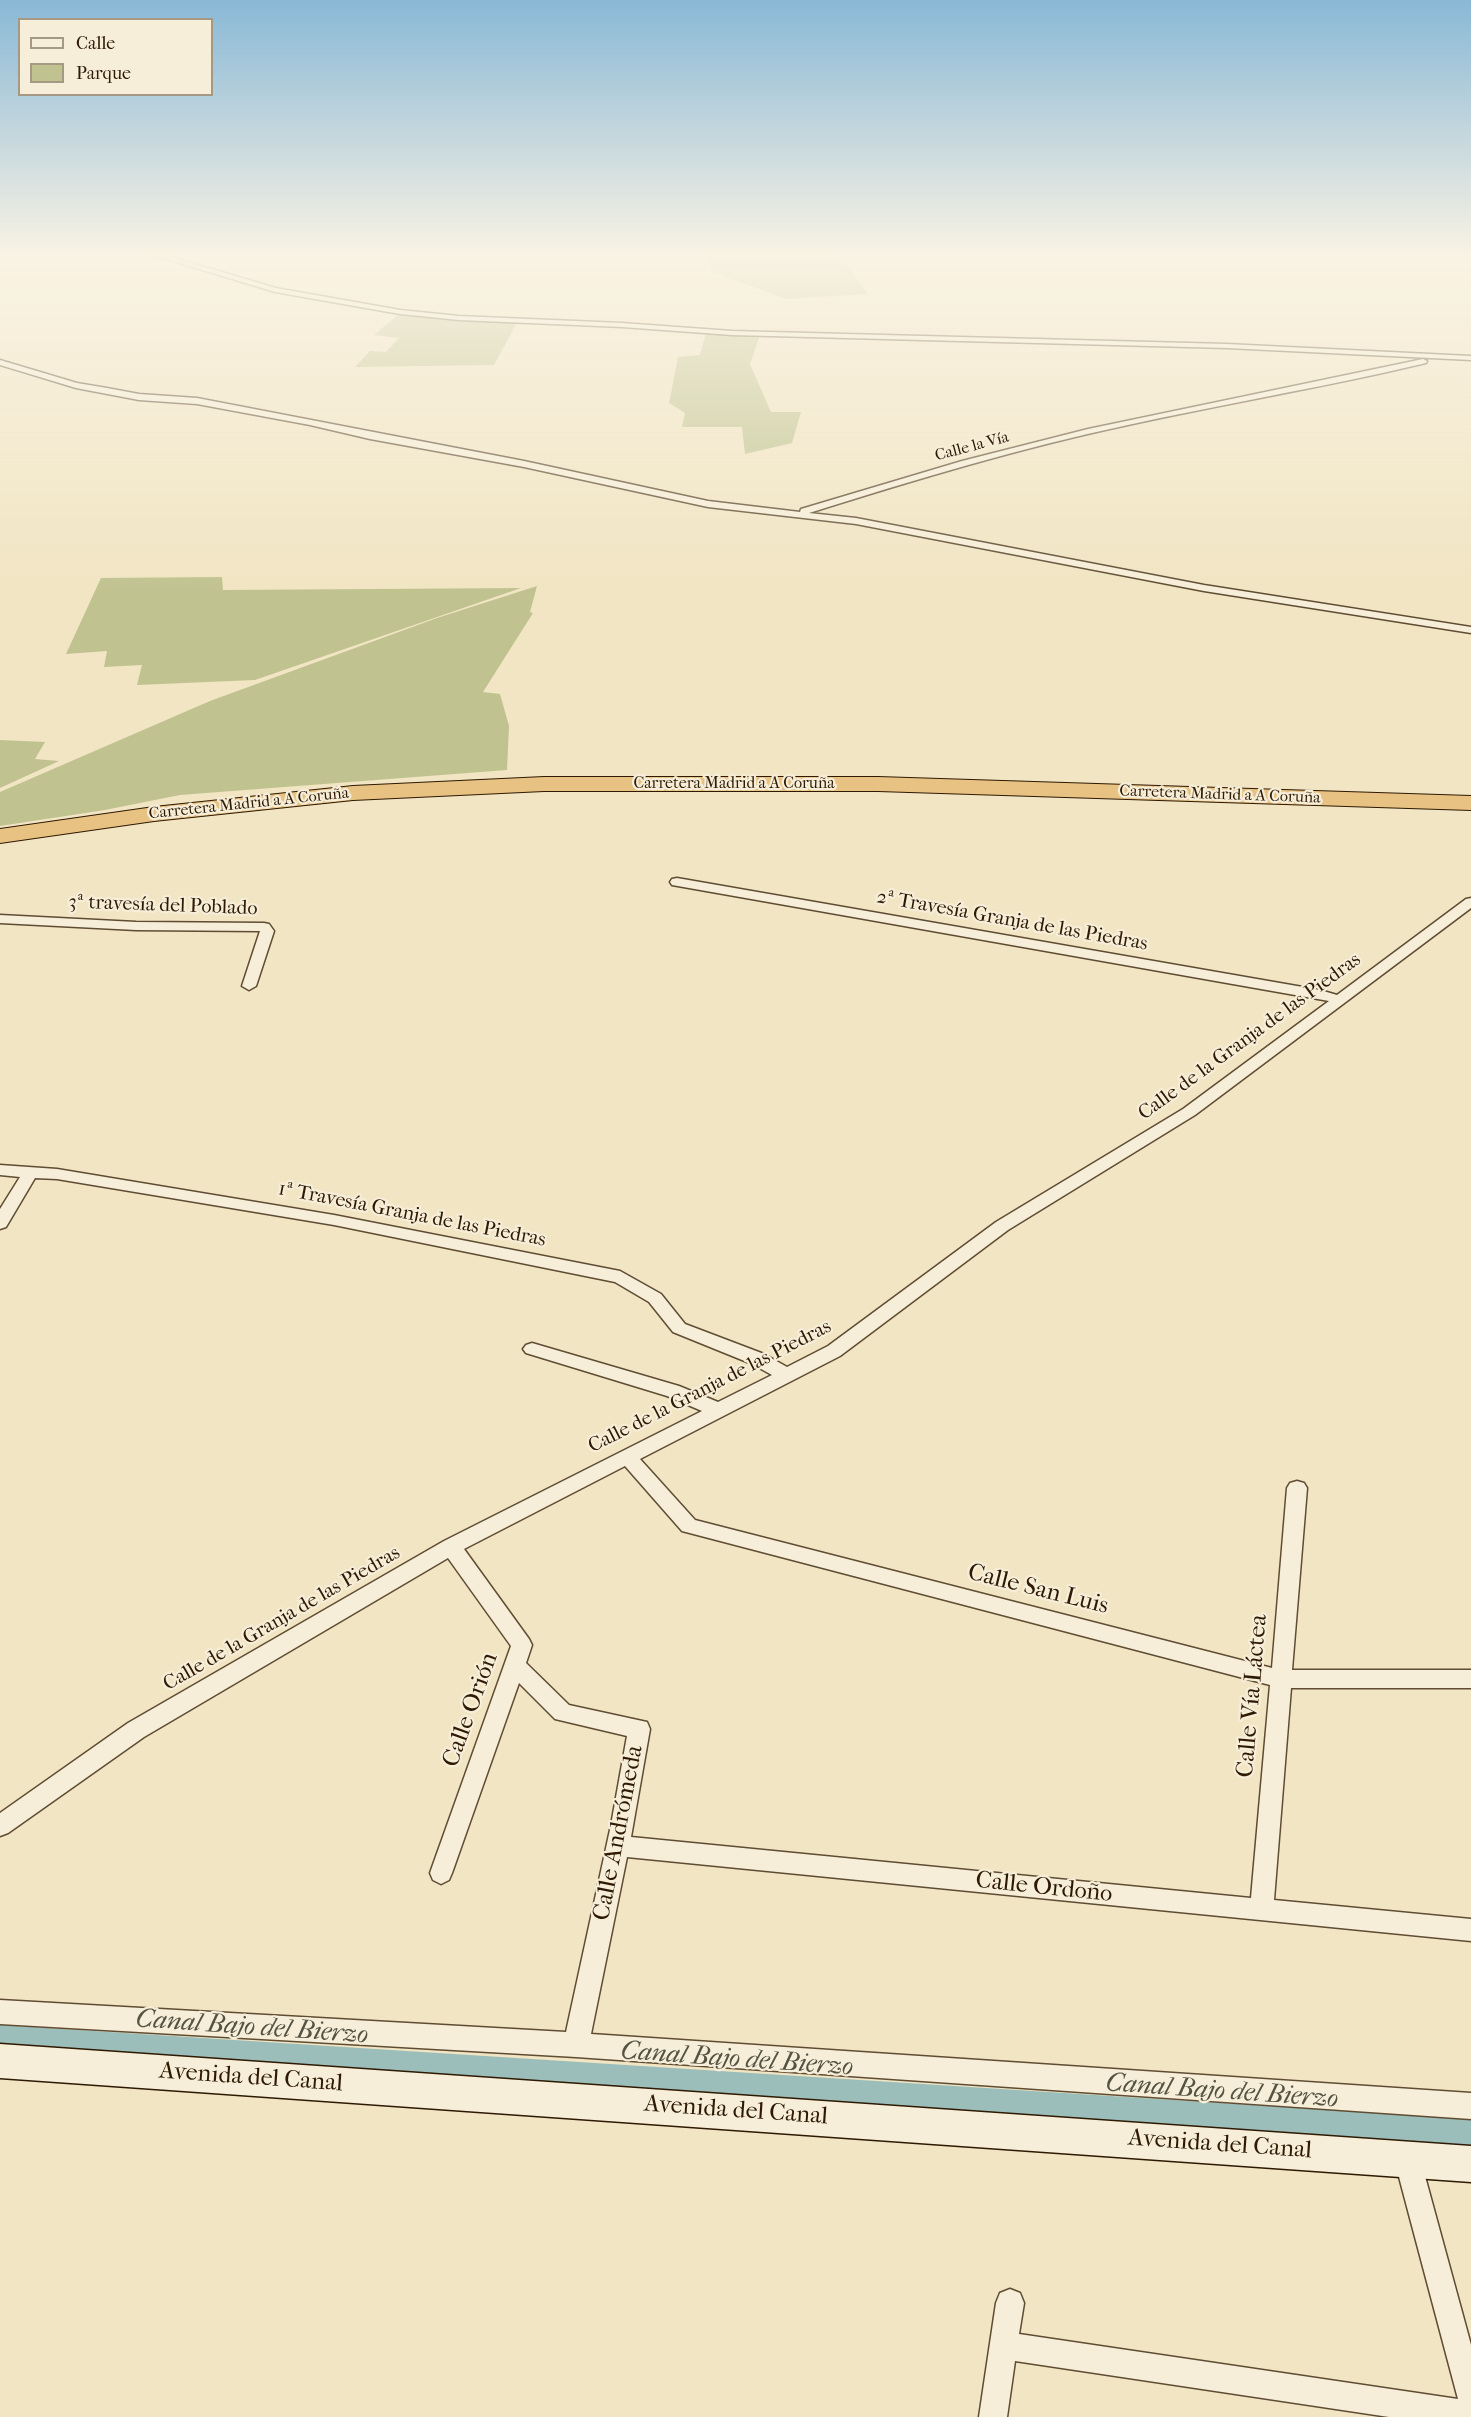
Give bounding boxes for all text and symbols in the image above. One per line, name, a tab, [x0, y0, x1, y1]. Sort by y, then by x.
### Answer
legend	[18, 18, 213, 96]
text: Calle	[76, 33, 115, 54]
text: Parque	[76, 63, 131, 84]
street label: Calle la Vía	[933, 428, 1011, 466]
street label: Carretera Madrid a A Coruña	[633, 774, 835, 794]
street label: Carretera Madrid a A Coruña	[1119, 782, 1321, 808]
street label: Carretera Madrid a A Coruña	[148, 784, 350, 824]
street label: 2ª Travesía Granja de las Piedras	[874, 885, 1150, 957]
street label: 3ª travesía del Poblado	[68, 891, 258, 921]
street label: Calle de la Granja de las Piedras	[1134, 948, 1366, 1126]
street label: 1ª Travesía Granja de las Piedras	[276, 1177, 548, 1253]
street label: Calle de la Granja de las Piedras	[585, 1315, 835, 1459]
street label: Calle de la Granja de las Piedras	[159, 1541, 405, 1697]
street label: Calle San Luis	[965, 1559, 1111, 1621]
street label: Calle Vía Láctea	[1232, 1613, 1274, 1779]
street label: Calle Orión	[437, 1649, 505, 1771]
street label: Calle Andrómeda	[588, 1743, 650, 1923]
street label: Calle Ordoño	[974, 1867, 1114, 1909]
water label: Canal Bajo del Bierzo	[135, 2004, 369, 2052]
water label: Canal Bajo del Bierzo	[620, 2036, 854, 2084]
street label: Avenida del Canal	[158, 2057, 344, 2099]
water label: Canal Bajo del Bierzo	[1105, 2068, 1339, 2116]
street label: Avenida del Canal	[643, 2090, 829, 2132]
street label: Avenida del Canal	[1127, 2124, 1313, 2166]

